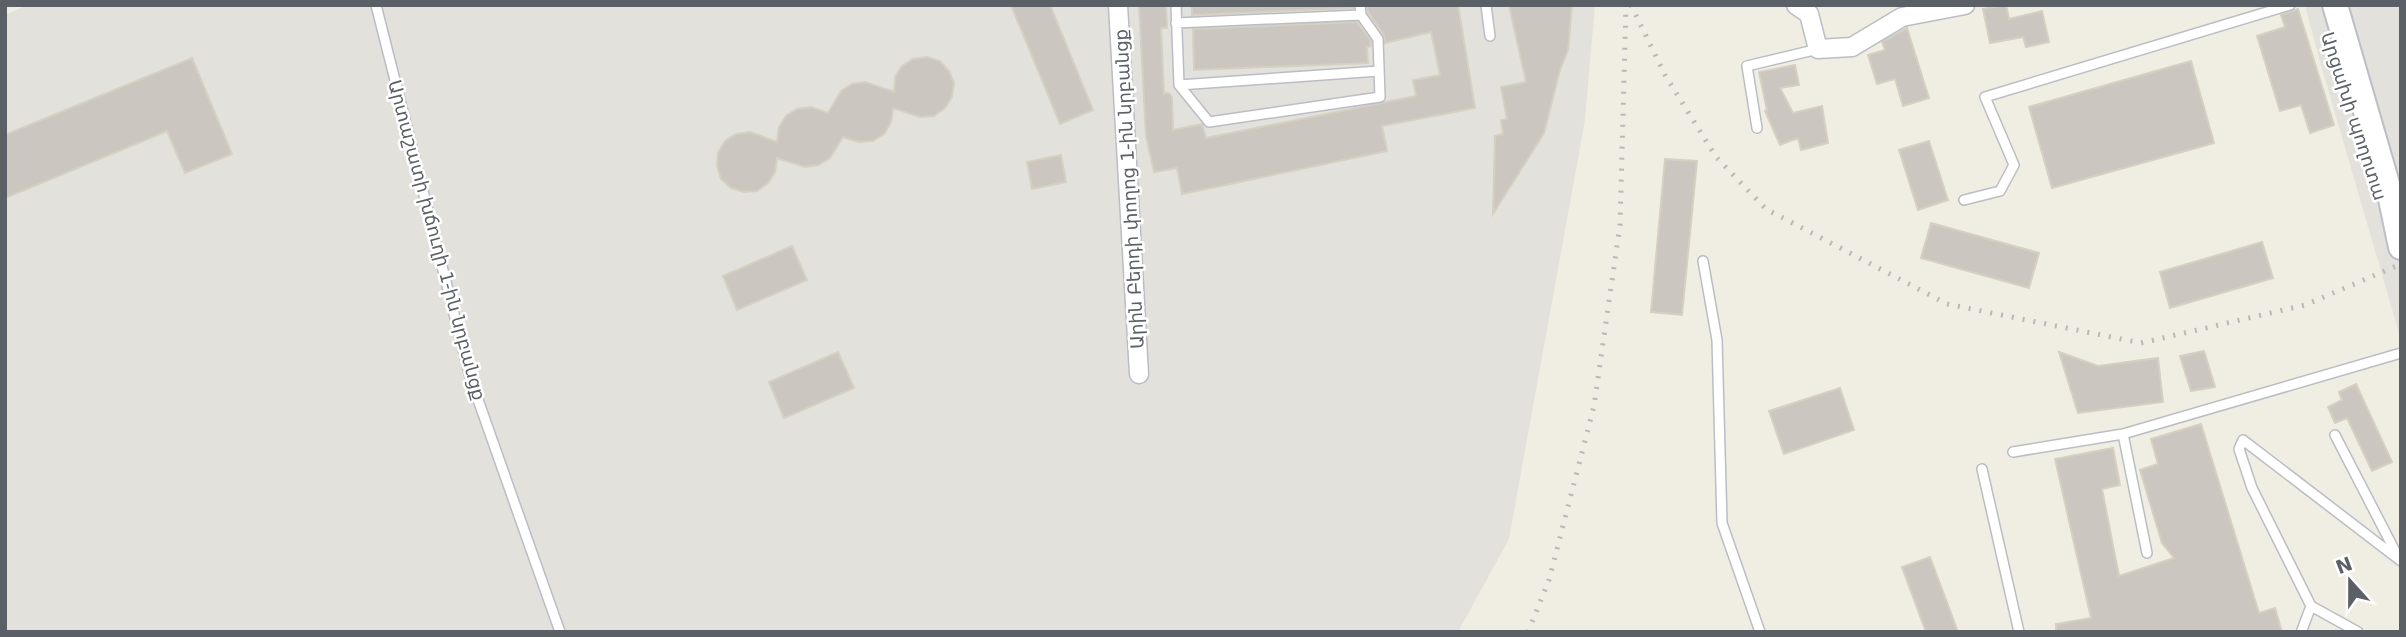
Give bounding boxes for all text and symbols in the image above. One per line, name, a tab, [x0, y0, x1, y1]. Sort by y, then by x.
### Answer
street label: Արին Բերդի փողոց 1-ին նրբանցք	[1110, 29, 1148, 349]
street label: Արցախի պողոտա	[2317, 29, 2391, 203]
street label: Արտաշատի խճուղի 1-ին նրբանցք	[384, 78, 490, 402]
north arrow	[2315, 546, 2385, 616]
text: N	[2333, 552, 2355, 578]

